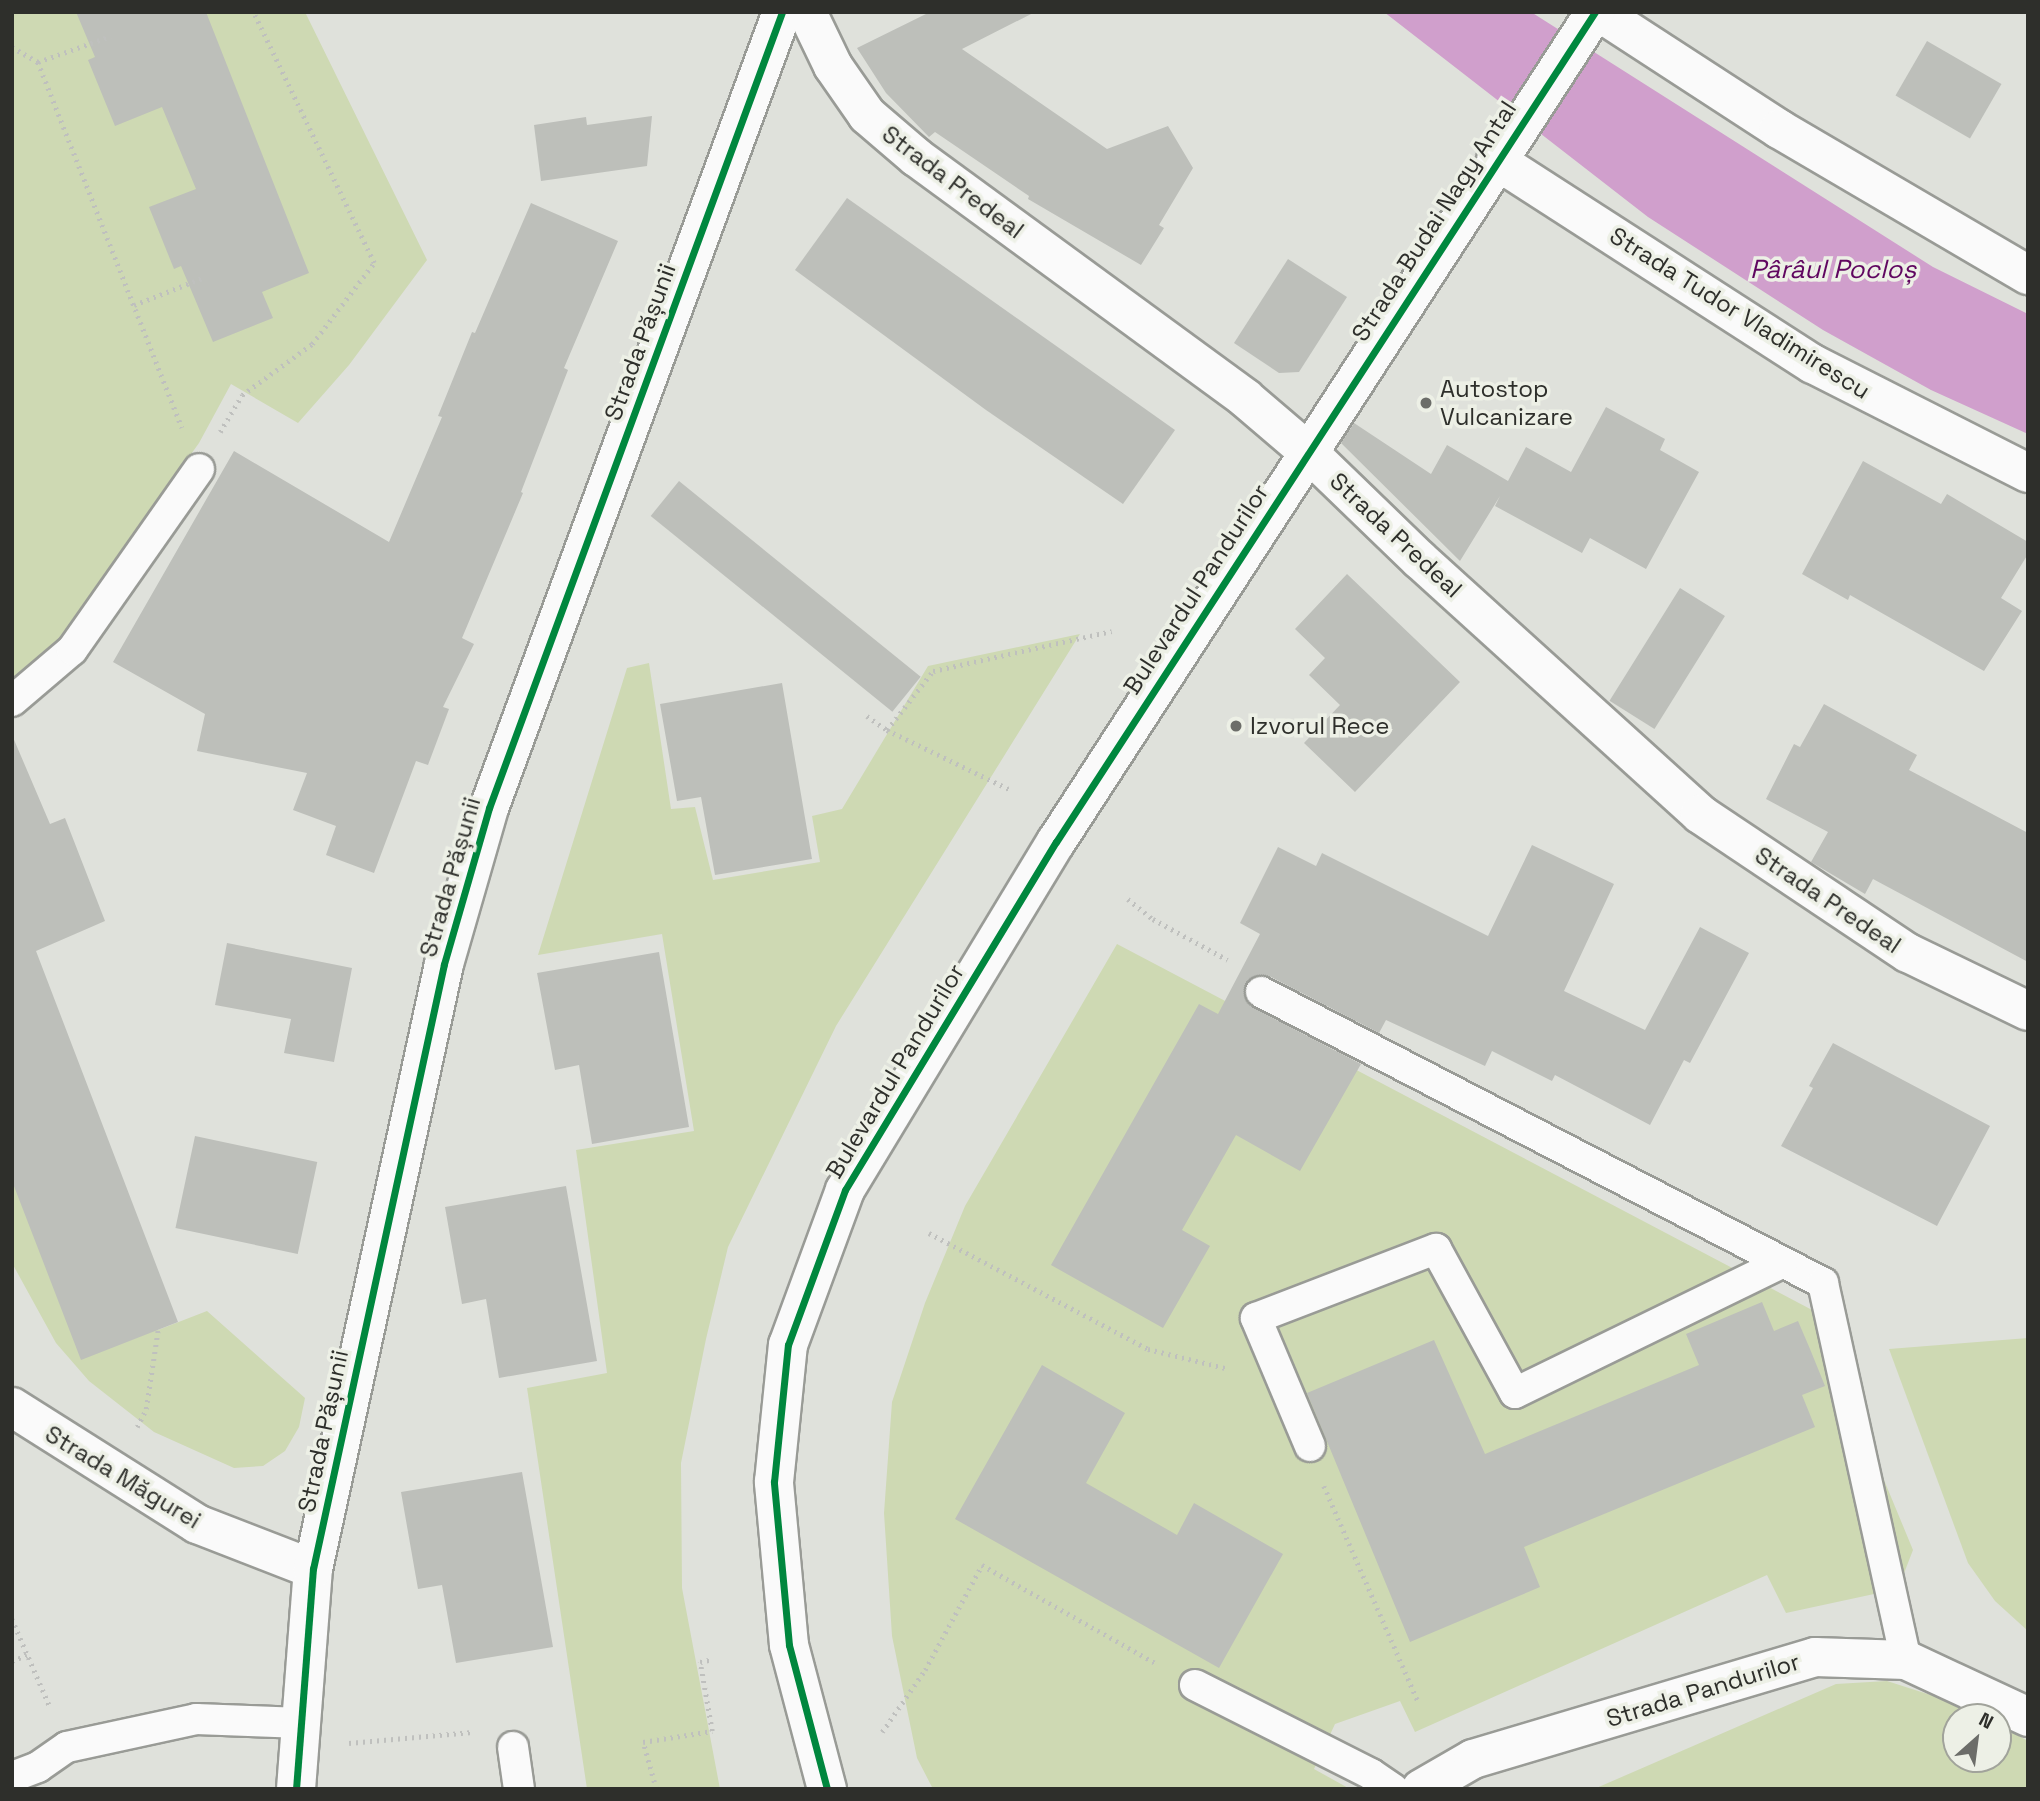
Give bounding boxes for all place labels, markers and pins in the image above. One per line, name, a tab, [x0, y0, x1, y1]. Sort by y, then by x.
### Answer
place label: Autostop Vulcanizare	[1440, 375, 1573, 431]
marker: Autostop Vulcanizare	[1418, 395, 1434, 411]
place label: Izvorul Rece	[1250, 712, 1389, 740]
marker: Izvorul Rece	[1228, 718, 1244, 734]

